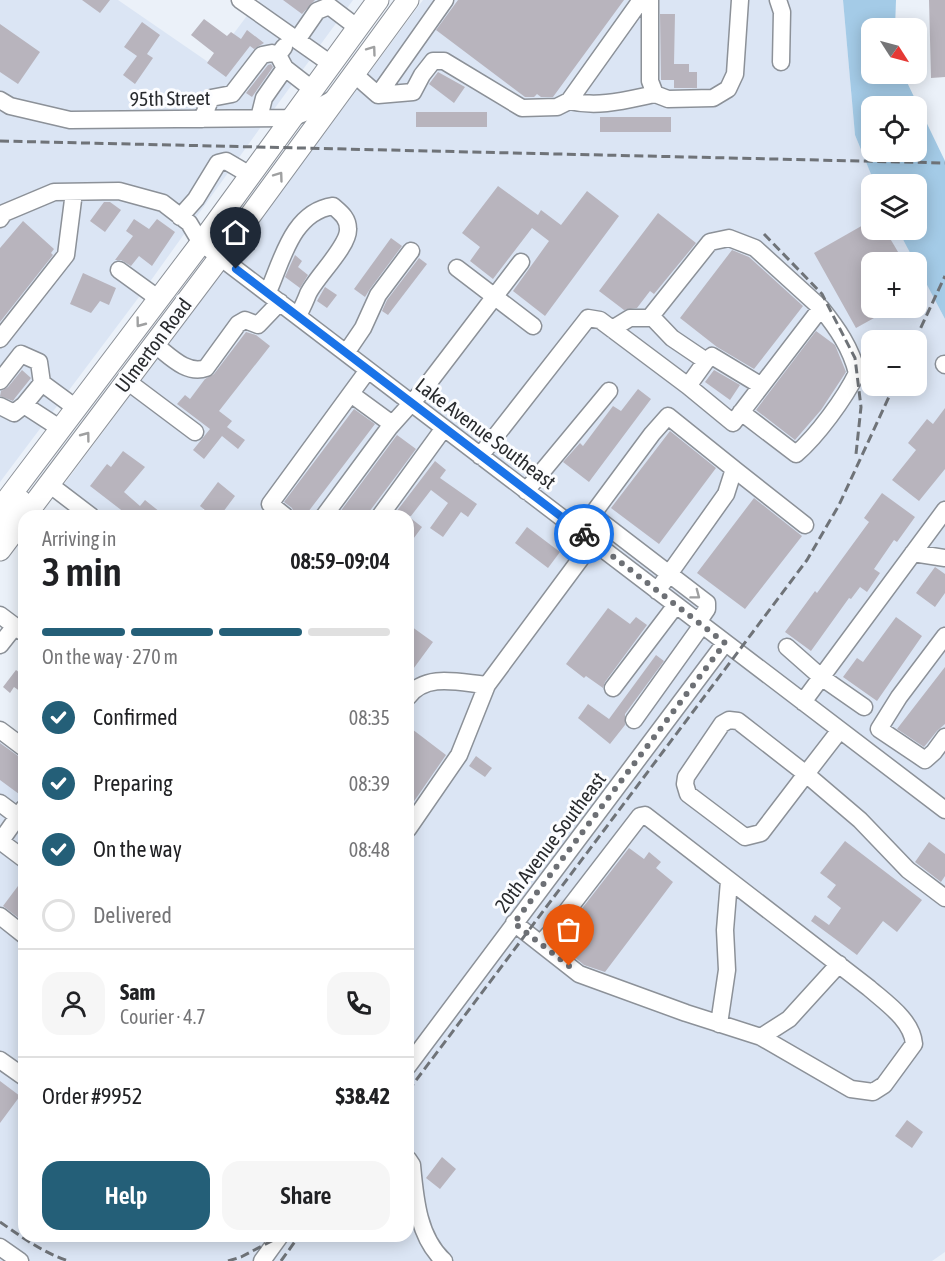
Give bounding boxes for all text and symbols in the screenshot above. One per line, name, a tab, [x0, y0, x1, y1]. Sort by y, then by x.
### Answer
north arrow	[861, 18, 927, 84]
map controls	[861, 18, 927, 396]
one-way arrow	[365, 46, 376, 57]
street label: 95th Street	[129, 86, 211, 110]
button: locate	[861, 96, 927, 162]
one-way arrow	[272, 172, 283, 183]
button: layers	[861, 174, 927, 240]
pin	[210, 207, 261, 269]
icon: home	[219, 216, 252, 249]
button: +	[861, 252, 927, 318]
street label: Ulmerton Road	[110, 293, 196, 397]
one-way arrow	[137, 317, 148, 328]
button: −	[861, 330, 927, 396]
street label: Lake Avenue Southeast	[411, 373, 561, 493]
one-way arrow	[78, 431, 89, 442]
courier	[554, 504, 614, 564]
icon: bike	[568, 518, 601, 551]
text: Arriving in	[42, 527, 116, 550]
text: 08:59–09:04	[290, 548, 390, 574]
text: 3 min	[42, 550, 122, 594]
one-way arrow	[689, 588, 700, 599]
text: On the way · 270 m	[42, 645, 178, 668]
icon: check	[42, 701, 75, 734]
text: Confirmed	[93, 704, 178, 730]
text: 08:35	[349, 706, 390, 729]
icon: check	[42, 767, 75, 800]
street label: 20th Avenue Southeast	[490, 767, 610, 916]
text: Preparing	[93, 770, 173, 796]
text: 08:39	[349, 772, 390, 795]
icon: check	[42, 833, 75, 866]
text: On the way	[93, 836, 182, 862]
text: 08:48	[349, 838, 390, 861]
text: Delivered	[93, 902, 172, 928]
pin	[543, 904, 594, 966]
icon: bag	[552, 913, 585, 946]
button: person	[42, 972, 105, 1035]
button: phone	[327, 972, 390, 1035]
text: Sam	[120, 979, 155, 1005]
text: Courier · 4.7	[120, 1005, 206, 1028]
text: Order #9952	[42, 1083, 142, 1109]
text: $38.42	[335, 1083, 390, 1109]
button: Help	[42, 1161, 210, 1230]
button: Share	[222, 1161, 390, 1230]

